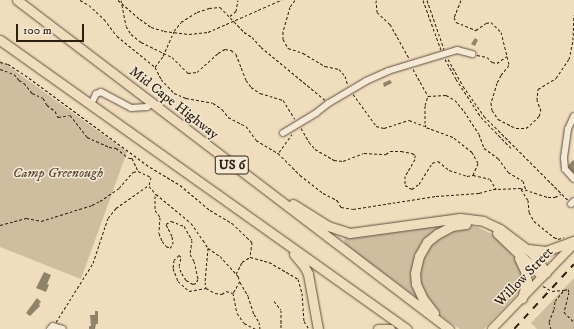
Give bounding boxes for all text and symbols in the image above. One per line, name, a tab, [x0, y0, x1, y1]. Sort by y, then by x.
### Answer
scale bar	[18, 16, 86, 42]
text: 100 m	[23, 23, 52, 38]
street label: Mid Cape Highway	[126, 63, 222, 143]
road number: US 6	[214, 154, 250, 176]
park label: Camp Greenough	[13, 165, 103, 181]
street label: Willow Street	[491, 244, 557, 310]

